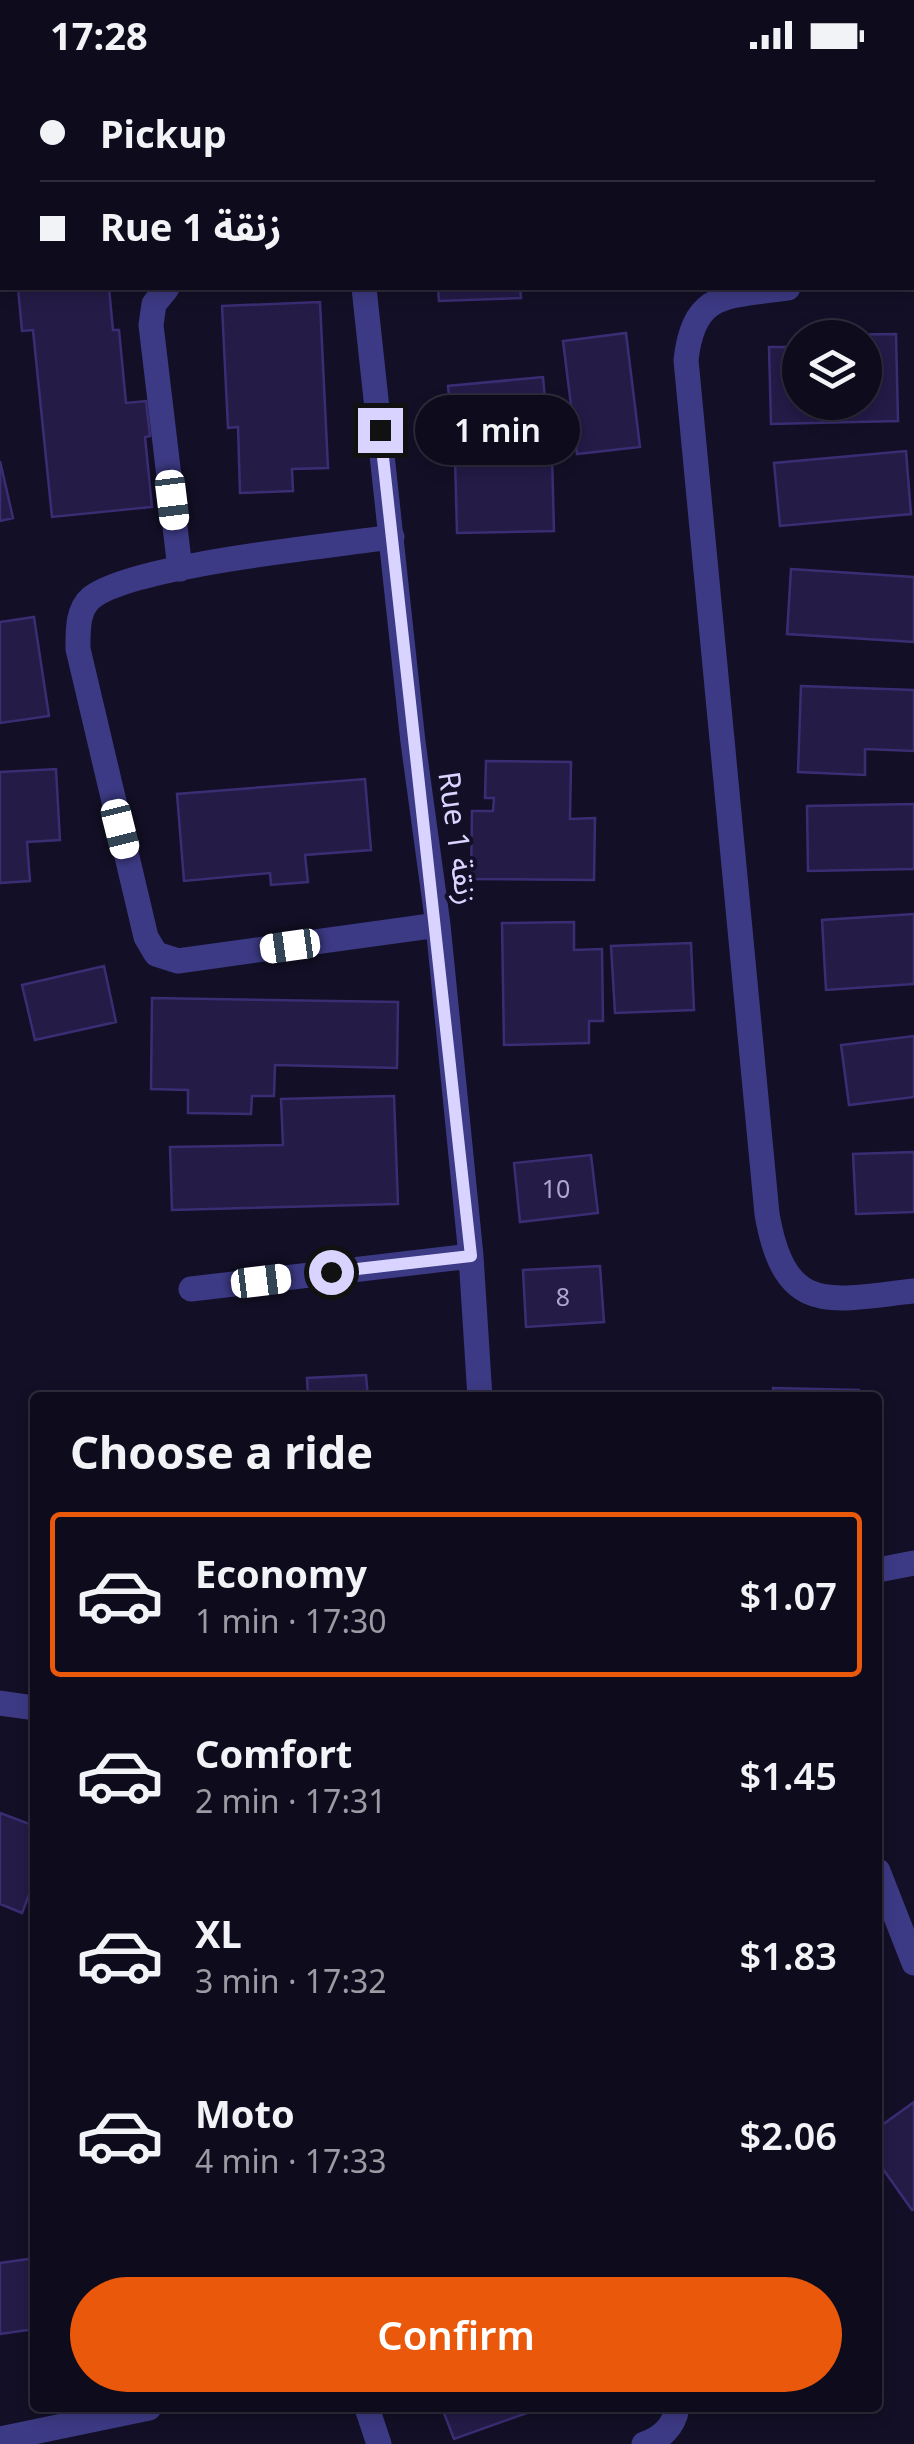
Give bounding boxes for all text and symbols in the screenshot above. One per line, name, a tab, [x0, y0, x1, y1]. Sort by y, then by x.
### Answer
text: 17:28	[50, 9, 148, 61]
text: Pickup	[100, 107, 227, 159]
text: Rue 1 زنقة	[100, 200, 282, 252]
map controls	[782, 320, 882, 420]
button: layers	[782, 320, 882, 420]
callout: 1 min	[415, 395, 580, 465]
route end	[358, 408, 403, 453]
text: 1 min	[454, 408, 541, 451]
car	[153, 468, 191, 532]
street label: Rue 1 زنقة	[429, 769, 489, 907]
car	[98, 796, 142, 862]
car	[258, 927, 322, 965]
house number: 10	[542, 1171, 570, 1205]
route start	[309, 1250, 354, 1295]
car	[229, 1262, 293, 1300]
house number: 8	[556, 1279, 570, 1313]
text: Choose a ride	[70, 1421, 373, 1482]
text: Economy	[195, 1547, 367, 1599]
icon: car	[75, 1550, 165, 1640]
text: $1.07	[740, 1569, 837, 1621]
text: 1 min · 17:30	[195, 1599, 387, 1642]
text: Comfort	[195, 1727, 352, 1779]
icon: car	[75, 1730, 165, 1820]
text: $1.45	[740, 1749, 837, 1801]
text: 2 min · 17:31	[195, 1779, 387, 1822]
text: XL	[195, 1907, 242, 1959]
icon: car	[75, 1910, 165, 2000]
text: $1.83	[740, 1929, 837, 1981]
text: 3 min · 17:32	[195, 1959, 387, 2002]
text: Moto	[195, 2087, 295, 2139]
icon: car	[75, 2090, 165, 2180]
text: $2.06	[740, 2109, 837, 2161]
text: 4 min · 17:33	[195, 2139, 387, 2182]
button: Confirm	[70, 2277, 842, 2392]

